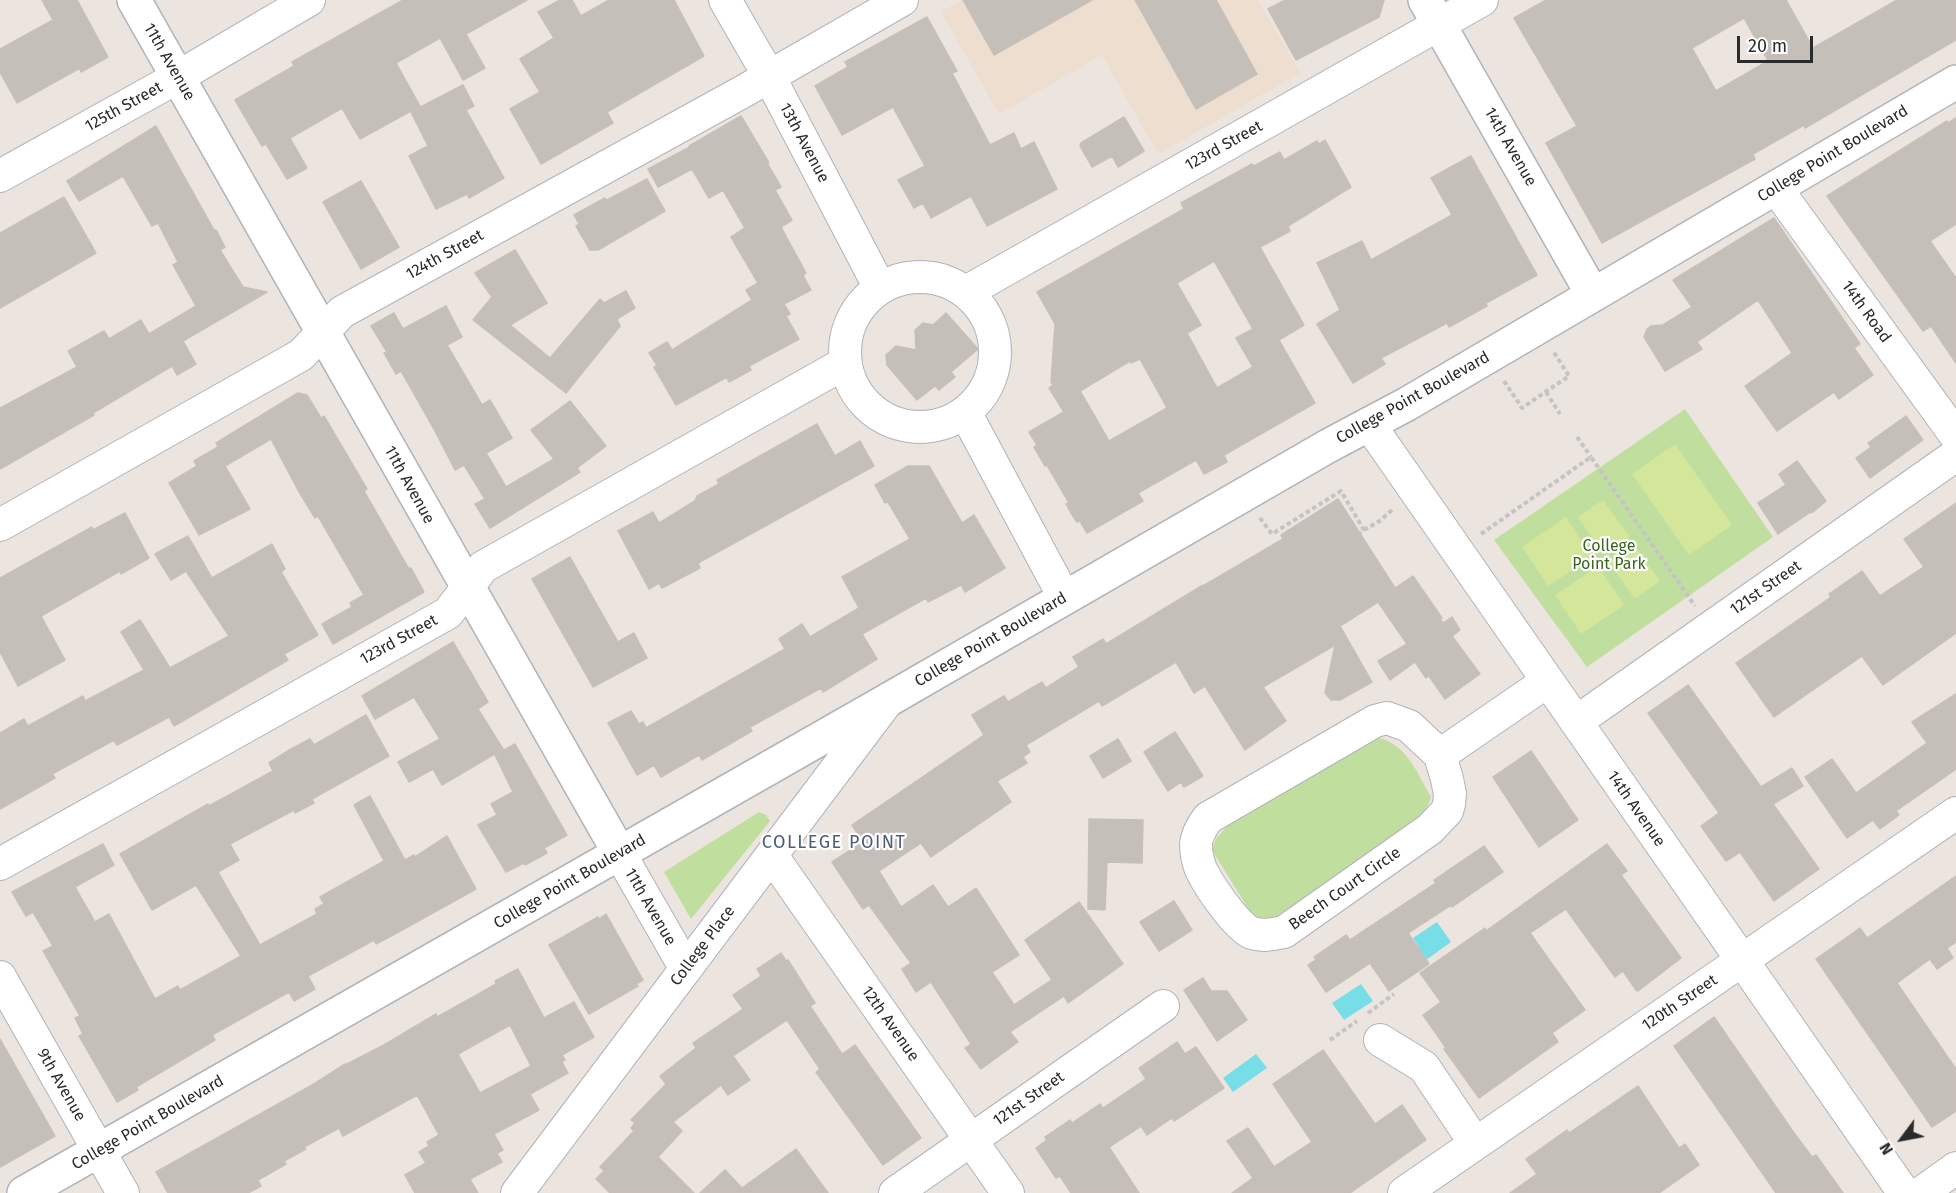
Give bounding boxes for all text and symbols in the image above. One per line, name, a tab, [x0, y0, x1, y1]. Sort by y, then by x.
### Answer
street label: 11th Avenue	[139, 20, 199, 104]
scale bar	[1740, 24, 1816, 62]
text: 20 m	[1748, 35, 1787, 57]
street label: 125th Street	[82, 78, 166, 136]
street label: 13th Avenue	[775, 100, 833, 186]
street label: College Point Boulevard	[1754, 101, 1912, 207]
street label: 14th Avenue	[1480, 104, 1540, 190]
street label: 123rd Street	[1182, 117, 1266, 175]
street label: 124th Street	[403, 226, 487, 284]
street label: 14th Road	[1837, 277, 1895, 347]
street label: College Point Boulevard	[1333, 348, 1493, 448]
street label: 11th Avenue	[380, 443, 438, 527]
park label: College Point Park	[1572, 537, 1646, 575]
street label: 121st Street	[1727, 557, 1805, 619]
street label: College Point Boulevard	[912, 589, 1070, 691]
street label: 123rd Street	[357, 611, 441, 669]
street label: 14th Avenue	[1603, 767, 1669, 851]
street label: College Point Boulevard	[491, 831, 649, 933]
district label: COLLEGE POINT	[762, 832, 906, 854]
street label: Beech Court Circle	[1285, 843, 1405, 935]
street label: 11th Avenue	[620, 865, 680, 949]
street label: College Place	[667, 902, 739, 990]
street label: 120th Street	[1639, 971, 1721, 1035]
street label: 12th Avenue	[857, 983, 923, 1065]
street label: 9th Avenue	[32, 1045, 90, 1125]
street label: 121st Street	[990, 1068, 1068, 1130]
street label: College Point Boulevard	[69, 1072, 227, 1174]
north arrow	[1872, 1109, 1932, 1169]
text: N	[1875, 1139, 1897, 1158]

